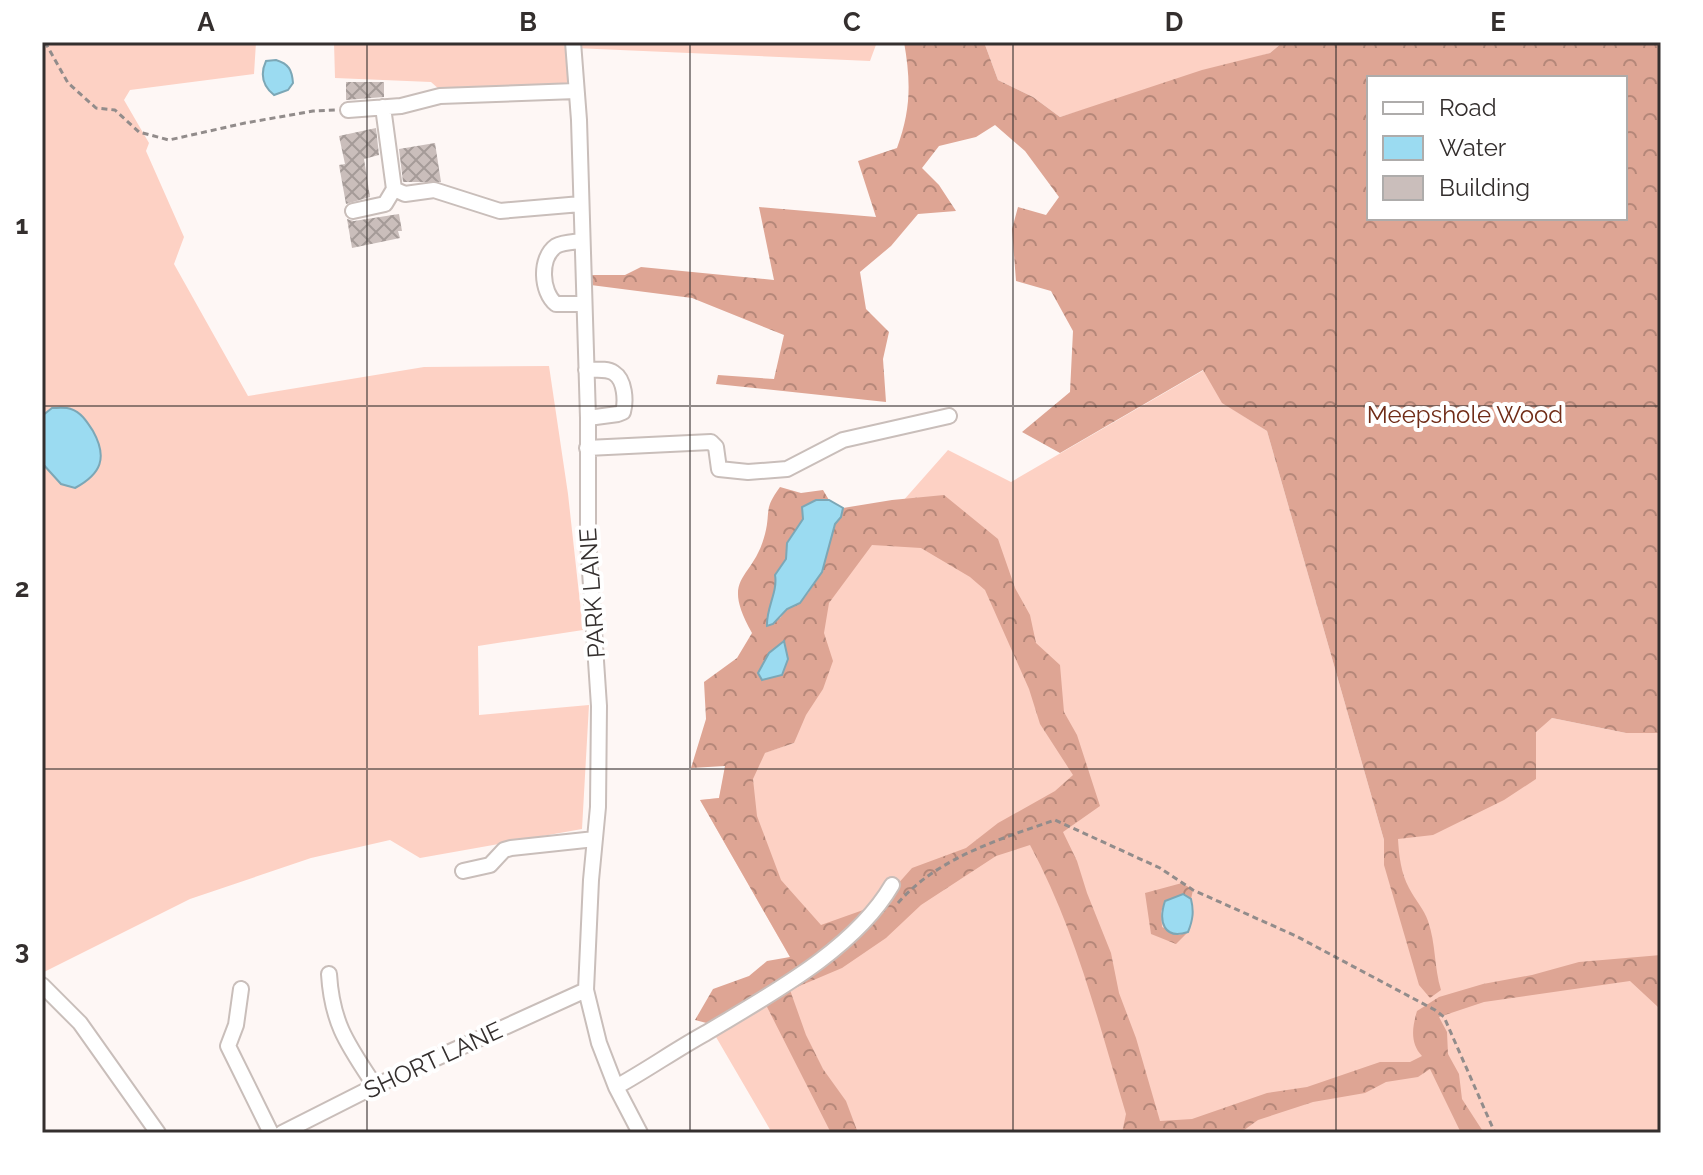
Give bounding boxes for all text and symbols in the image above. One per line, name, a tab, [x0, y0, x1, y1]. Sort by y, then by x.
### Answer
text: A	[197, 7, 215, 37]
text: B	[519, 7, 537, 37]
text: C	[843, 7, 861, 37]
text: D	[1165, 7, 1183, 37]
text: E	[1490, 7, 1506, 37]
legend	[1367, 76, 1627, 220]
text: Road	[1439, 93, 1497, 122]
text: Water	[1439, 133, 1507, 162]
text: Building	[1439, 173, 1530, 202]
text: 1	[16, 210, 29, 240]
park label: Meepshole Wood	[1367, 400, 1563, 429]
street label: PARK LANE	[573, 527, 611, 659]
text: 2	[15, 573, 29, 603]
text: 3	[15, 935, 29, 965]
street label: SHORT LANE	[359, 1015, 507, 1105]

